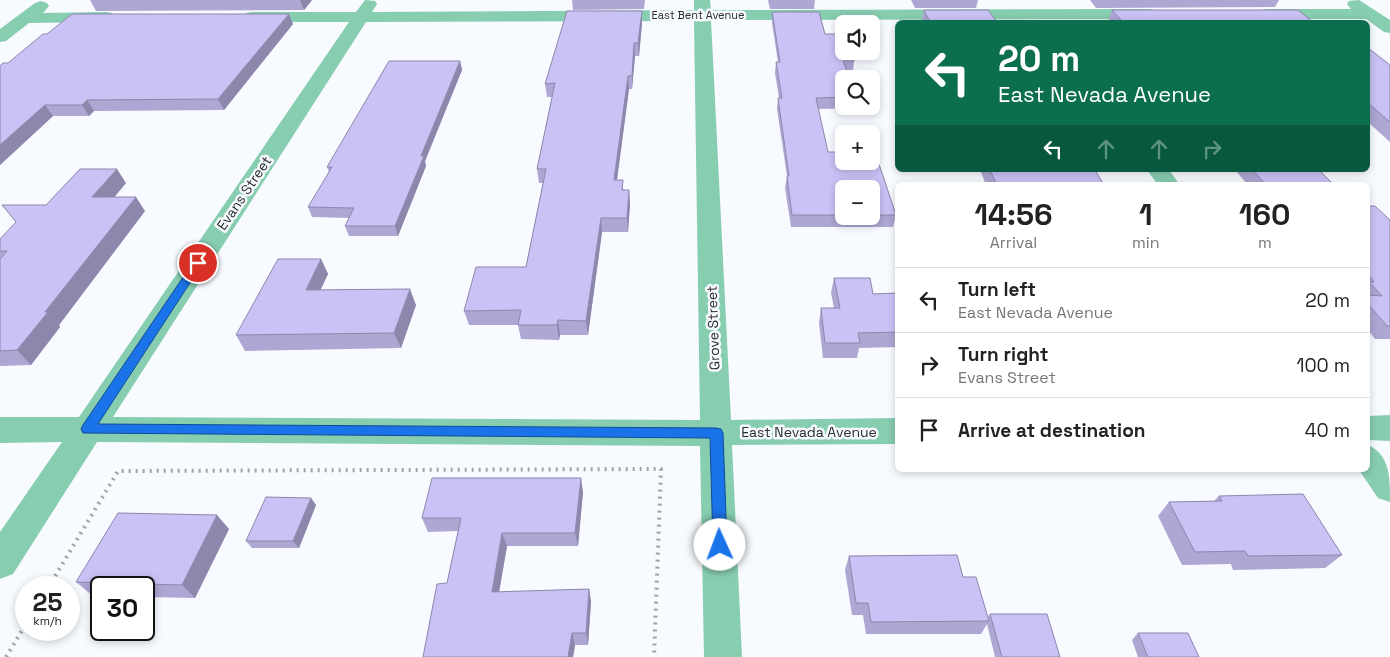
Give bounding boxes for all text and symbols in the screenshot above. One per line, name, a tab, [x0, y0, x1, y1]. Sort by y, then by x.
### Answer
street label: East Bent Avenue	[652, 8, 745, 22]
map controls	[835, 15, 880, 225]
button: sound	[835, 15, 880, 60]
text: 20 m	[998, 37, 1080, 81]
icon: left	[915, 40, 980, 105]
button: search	[835, 70, 880, 115]
text: East Nevada Avenue	[998, 80, 1211, 108]
button: +	[835, 125, 880, 170]
icon: left	[1039, 135, 1067, 163]
icon: ahead	[1092, 135, 1120, 163]
icon: ahead	[1145, 135, 1173, 163]
icon: right	[1198, 135, 1226, 163]
street label: Evans Street	[213, 152, 275, 234]
button: −	[835, 180, 880, 225]
text: 14:56	[974, 195, 1053, 234]
text: 1	[1139, 195, 1153, 234]
text: 160	[1239, 195, 1291, 234]
text: Arrival	[990, 232, 1037, 253]
text: min	[1132, 232, 1160, 253]
text: m	[1258, 232, 1272, 253]
pin	[177, 242, 219, 284]
icon: arrive	[184, 249, 212, 277]
text: Turn left	[958, 277, 1036, 302]
street label: Grove Street	[703, 285, 723, 371]
icon: left	[915, 286, 943, 314]
text: 20 m	[1305, 288, 1350, 313]
text: East Nevada Avenue	[958, 302, 1113, 323]
text: Turn right	[958, 342, 1048, 367]
icon: right	[915, 351, 943, 379]
text: 100 m	[1296, 353, 1350, 378]
text: Evans Street	[958, 367, 1056, 388]
icon: arrive	[915, 416, 943, 444]
text: Arrive at destination	[958, 418, 1146, 443]
text: 40 m	[1305, 418, 1350, 443]
street label: East Nevada Avenue	[741, 423, 877, 441]
position arrow	[693, 518, 745, 570]
speed limit sign: 30	[90, 576, 155, 641]
text: 25	[33, 586, 62, 618]
text: km/h	[33, 613, 62, 629]

